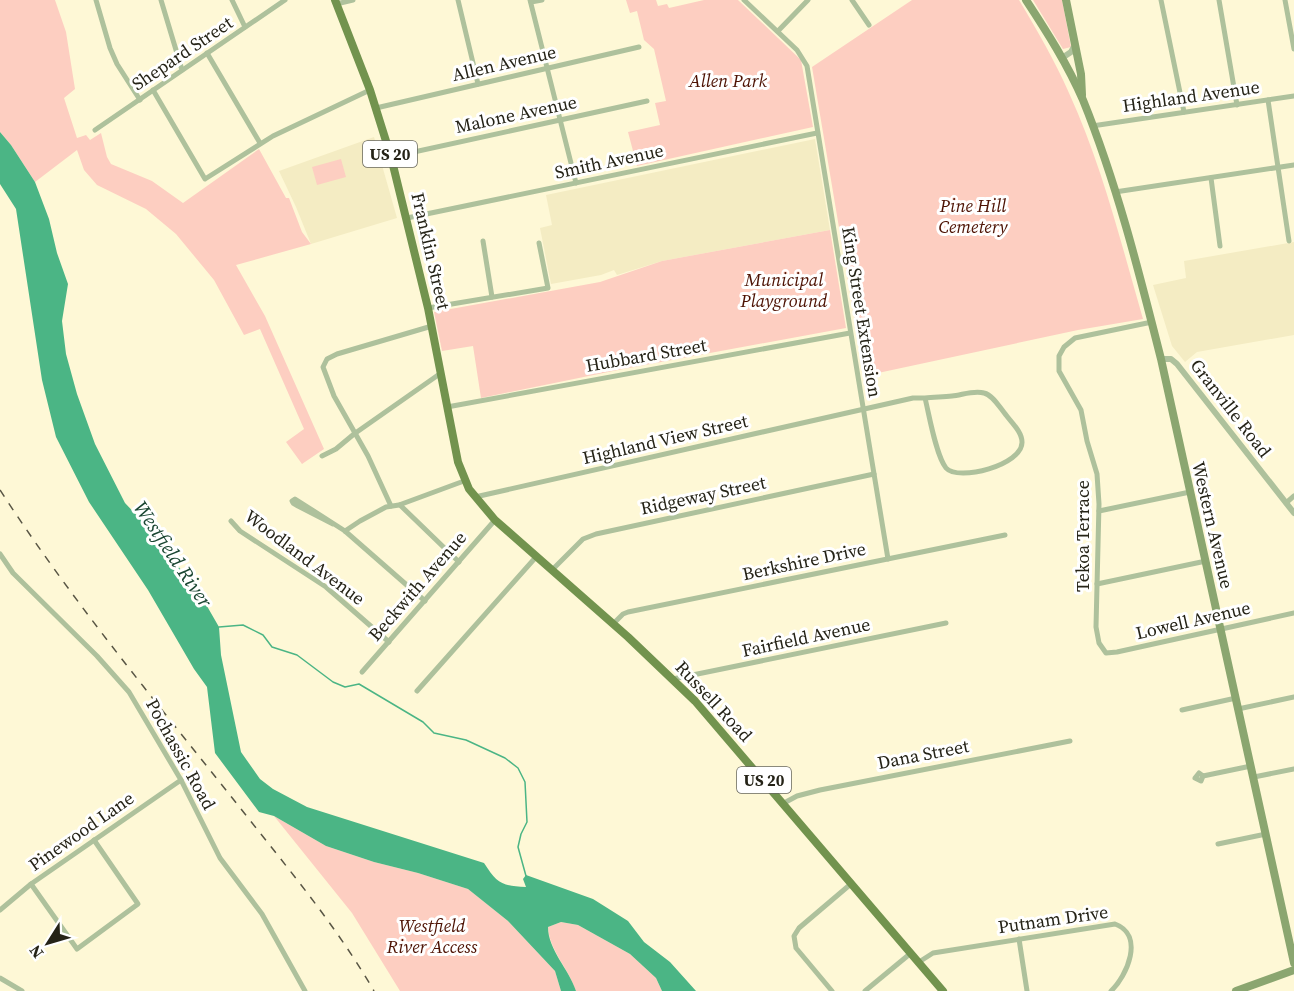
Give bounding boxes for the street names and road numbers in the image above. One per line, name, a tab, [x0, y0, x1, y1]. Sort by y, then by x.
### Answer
street label: Shepard Street	[127, 10, 238, 96]
street label: Allen Avenue	[450, 39, 558, 87]
street label: Highland Avenue	[1121, 74, 1261, 118]
street label: Malone Avenue	[453, 89, 579, 139]
street label: Smith Avenue	[552, 137, 666, 185]
road number: US 20	[363, 141, 417, 167]
street label: Franklin Street	[405, 190, 457, 312]
street label: King Street Extension	[836, 225, 888, 399]
street label: Hubbard Street	[584, 332, 709, 378]
street label: Granville Road	[1185, 354, 1277, 462]
street label: Highland View Street	[580, 408, 750, 470]
street label: Western Avenue	[1186, 459, 1240, 591]
street label: Ridgeway Street	[638, 469, 768, 520]
street label: Tekoa Terrace	[1070, 480, 1095, 592]
street label: Woodland Avenue	[240, 503, 370, 611]
street label: Beckwith Avenue	[362, 526, 472, 646]
street label: Berkshire Drive	[740, 536, 868, 586]
street label: Lowell Avenue	[1133, 595, 1253, 645]
street label: Fairfield Avenue	[740, 611, 872, 663]
street label: Russell Road	[670, 655, 758, 747]
street label: Pochassic Road	[140, 694, 222, 814]
street label: Dana Street	[875, 733, 971, 775]
road number: US 20	[737, 767, 791, 793]
street label: Pinewood Lane	[23, 785, 139, 877]
street label: Putnam Drive	[996, 899, 1110, 939]

